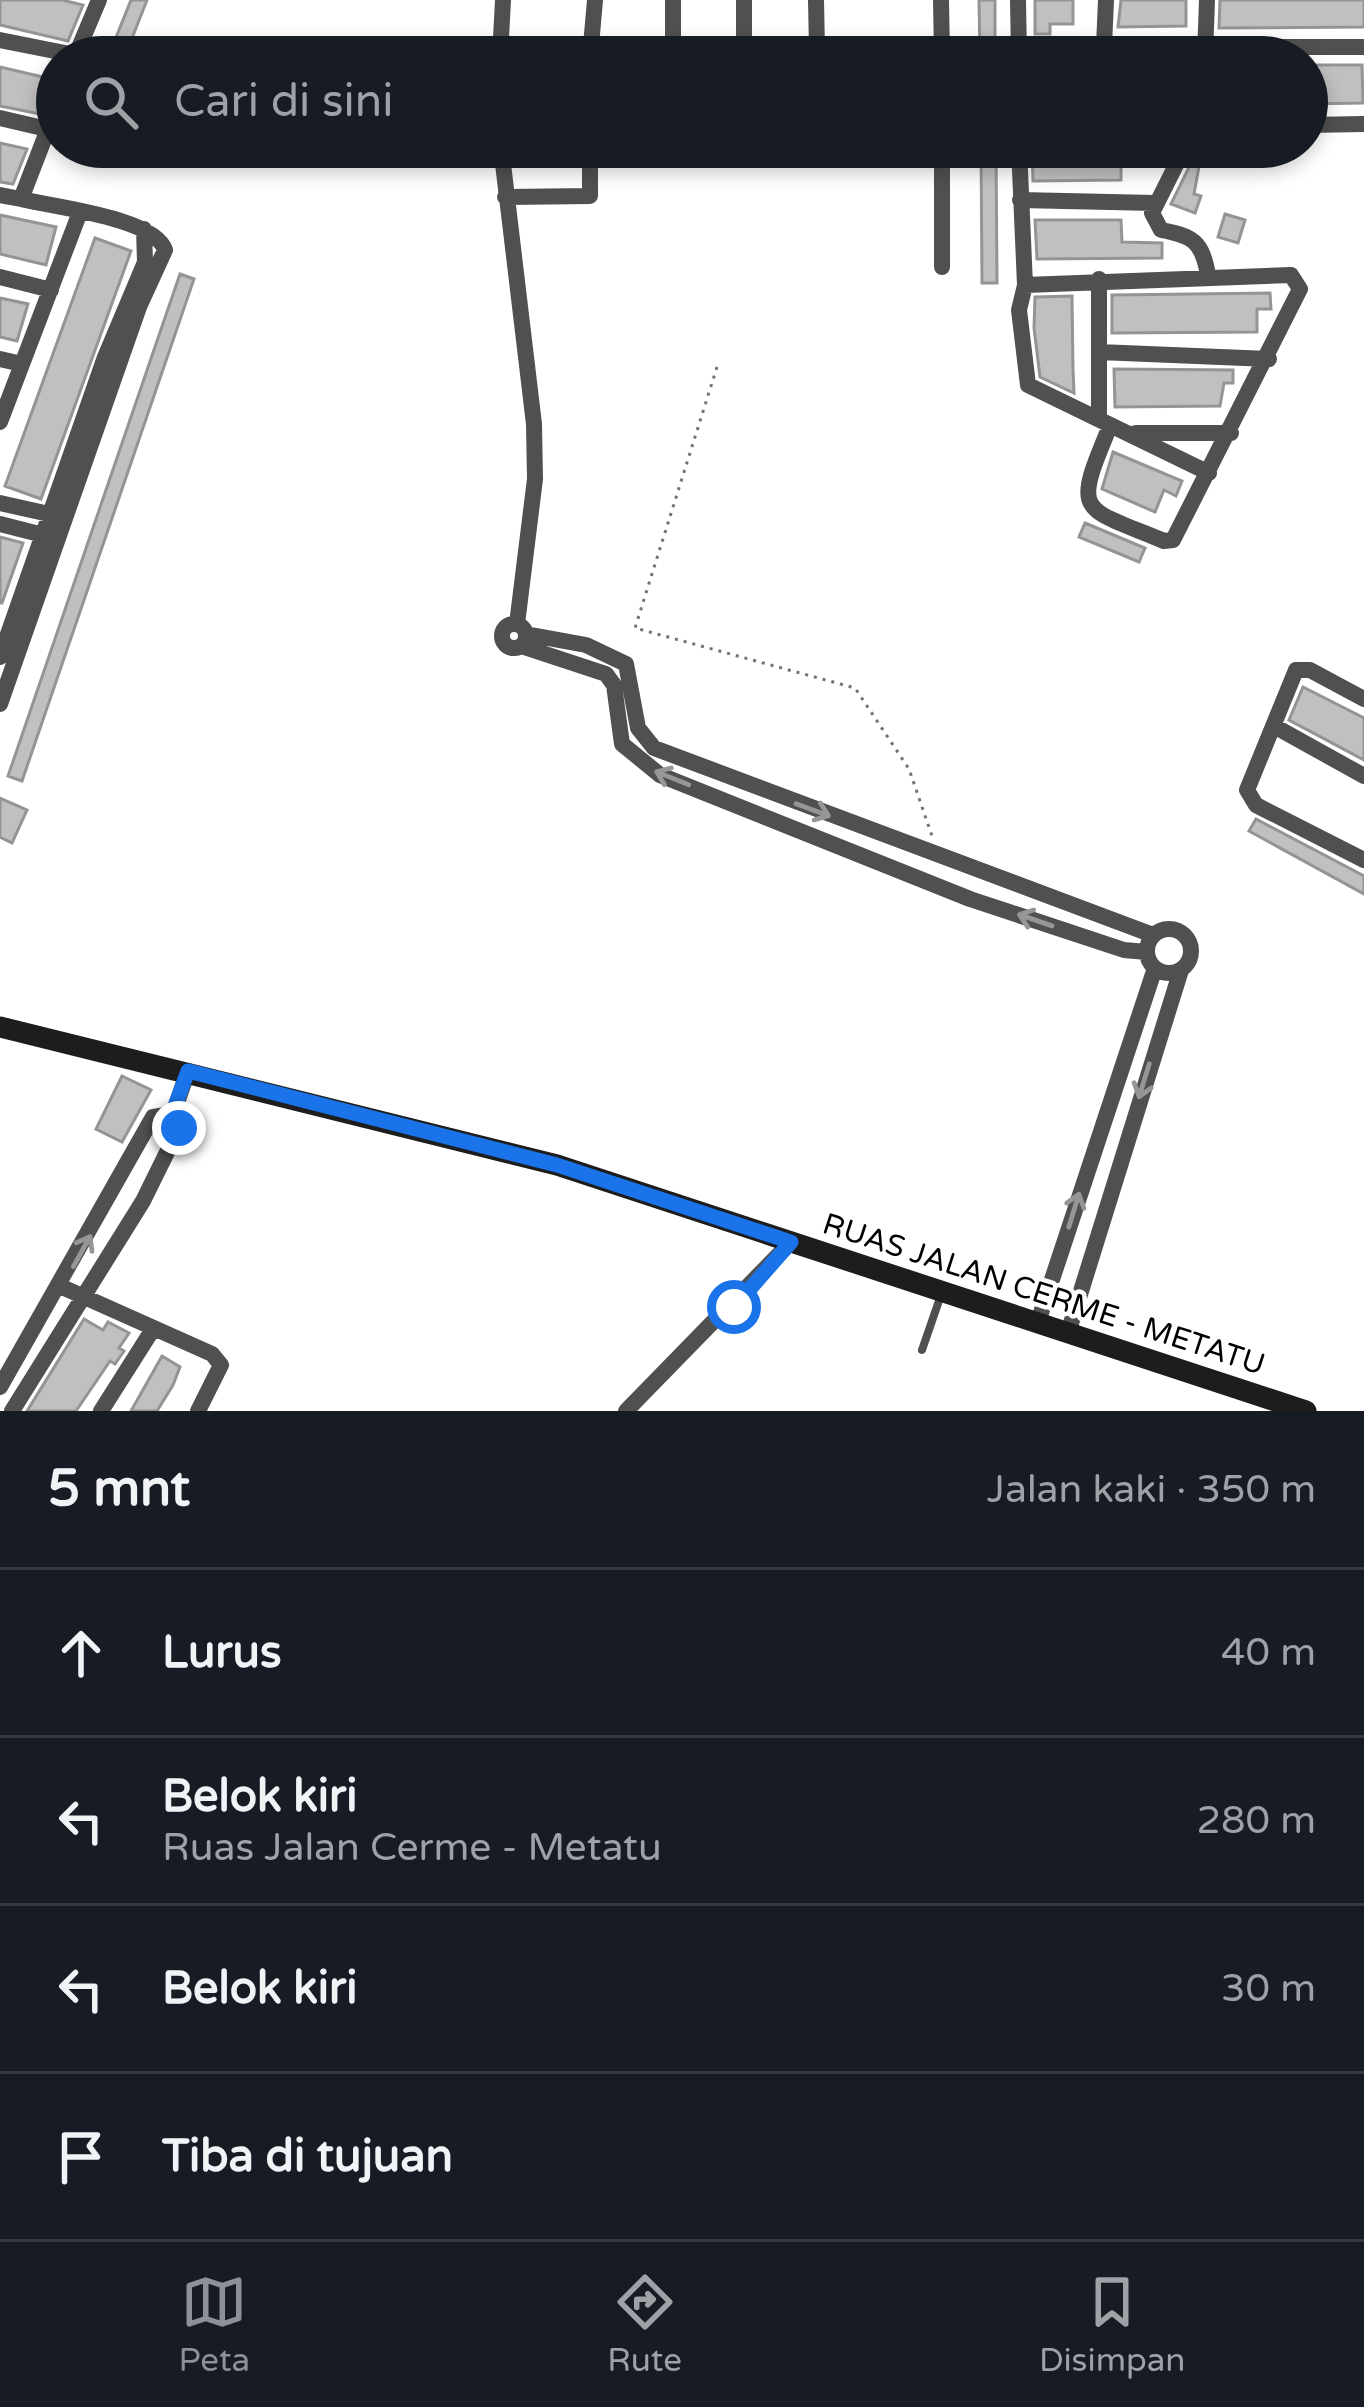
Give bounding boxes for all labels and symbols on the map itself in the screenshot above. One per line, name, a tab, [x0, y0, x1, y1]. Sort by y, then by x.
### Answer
one-way arrow	[654, 766, 691, 787]
one-way arrow	[794, 801, 831, 822]
one-way arrow	[1017, 908, 1055, 930]
one-way arrow	[1131, 1061, 1153, 1099]
route end	[152, 1101, 206, 1155]
one-way arrow	[1064, 1192, 1086, 1230]
street label: RUAS JALAN CERME - METATU	[818, 1205, 1270, 1384]
one-way arrow	[70, 1234, 94, 1269]
route start	[707, 1280, 761, 1334]

